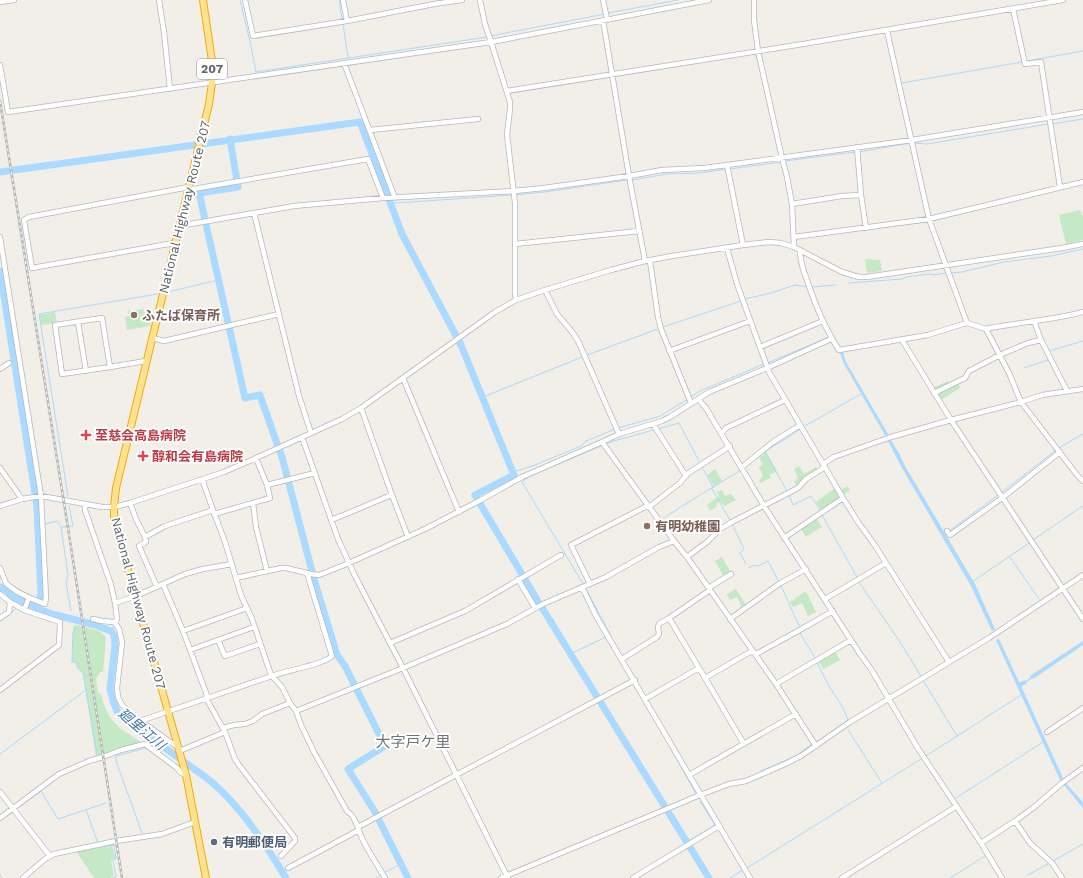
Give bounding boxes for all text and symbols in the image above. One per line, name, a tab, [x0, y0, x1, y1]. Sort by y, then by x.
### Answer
road number: 207	[197, 59, 227, 79]
street label: National Highway Route 207	[156, 119, 213, 295]
place label: ふたば保育所	[142, 308, 220, 323]
marker: ふたば保育所	[129, 310, 139, 320]
place label: 至慈会高島病院	[95, 428, 186, 443]
marker: 至慈会高島病院	[80, 429, 92, 441]
place label: 醇和会有島病院	[152, 449, 243, 464]
marker: 醇和会有島病院	[137, 450, 149, 462]
street label: National Highway Route 207	[108, 516, 169, 691]
place label: 有明幼稚園	[655, 519, 720, 534]
marker: 有明幼稚園	[642, 521, 652, 531]
water label: 廻里江川	[115, 705, 170, 754]
district label: 大字戸ケ里	[375, 733, 451, 751]
place label: 有明郵便局	[222, 835, 287, 850]
marker: 有明郵便局	[209, 837, 219, 847]

